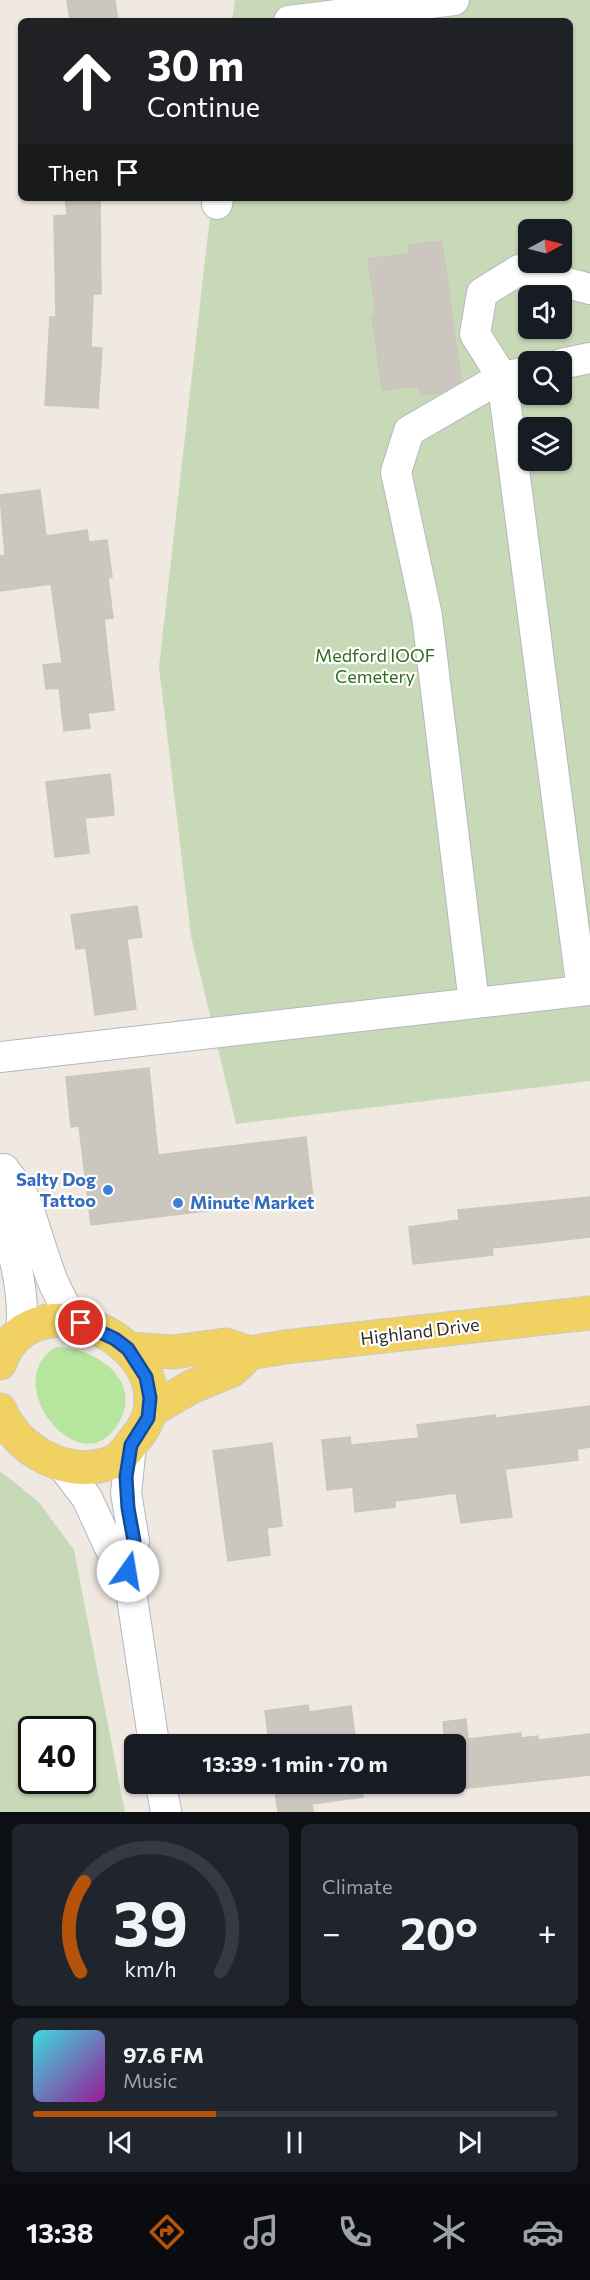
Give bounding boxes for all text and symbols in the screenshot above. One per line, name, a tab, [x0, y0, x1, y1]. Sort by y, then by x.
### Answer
text: 30 m	[147, 38, 244, 90]
icon: ahead	[48, 42, 126, 120]
text: Continue	[147, 90, 260, 123]
icon: arrive	[111, 156, 144, 189]
text: Then	[48, 159, 99, 186]
north arrow	[518, 219, 572, 273]
map controls	[518, 219, 572, 471]
button: sound	[518, 285, 572, 339]
button: search	[518, 351, 572, 405]
button: layers	[518, 417, 572, 471]
park label: Medford IOOF Cemetery	[315, 644, 435, 687]
place label: Salty Dog Tattoo	[16, 1168, 96, 1211]
marker: Salty Dog Tattoo	[101, 1183, 115, 1197]
place label: Minute Market	[190, 1191, 315, 1213]
marker: Minute Market	[171, 1196, 185, 1210]
pin	[55, 1297, 106, 1348]
icon: arrive	[64, 1306, 97, 1339]
street label: Highland Drive	[359, 1313, 481, 1349]
position arrow	[96, 1539, 160, 1603]
speed limit sign: 40	[18, 1716, 96, 1794]
text: 13:39 · 1 min · 70 m	[202, 1750, 388, 1777]
text: Climate	[322, 1874, 392, 1898]
text: 39	[113, 1883, 188, 1959]
text: 20°	[400, 1904, 478, 1959]
text: −	[322, 1911, 341, 1952]
text: +	[538, 1911, 557, 1952]
text: km/h	[124, 1955, 177, 1981]
text: 97.6 FM	[123, 2041, 204, 2068]
text: Music	[123, 2068, 177, 2092]
icon: previous	[104, 2126, 137, 2159]
icon: pause	[278, 2126, 311, 2159]
icon: next	[453, 2126, 486, 2159]
icon: directions	[146, 2211, 188, 2253]
icon: music	[240, 2211, 282, 2253]
icon: phone	[334, 2211, 376, 2253]
icon: climate	[428, 2211, 470, 2253]
icon: car	[522, 2211, 564, 2253]
text: 13:38	[26, 2216, 94, 2249]

